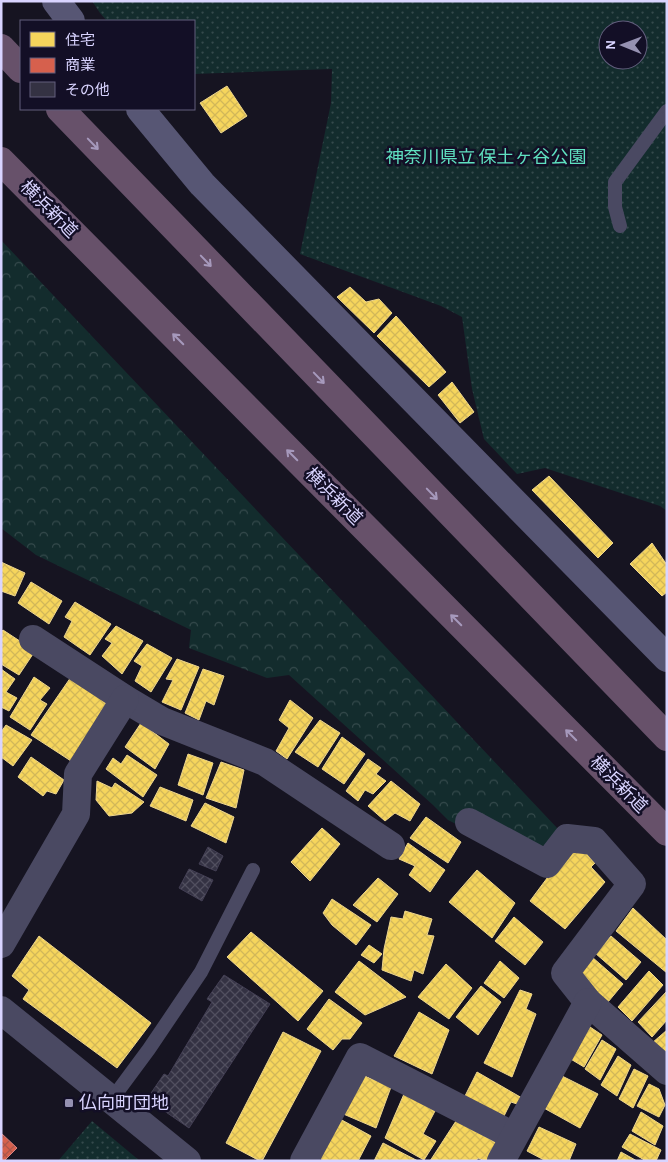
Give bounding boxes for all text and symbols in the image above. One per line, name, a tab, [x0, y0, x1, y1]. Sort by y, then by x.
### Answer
legend	[20, 20, 195, 110]
north arrow	[598, 20, 648, 70]
text: 住宅	[65, 32, 95, 48]
text: N	[604, 40, 618, 50]
text: 商業	[65, 57, 95, 73]
text: その他	[65, 82, 110, 98]
one-way arrow	[87, 138, 100, 150]
park label: 神奈川県立 保土ヶ谷公園	[386, 147, 586, 167]
street label: 横浜新道	[16, 176, 82, 242]
one-way arrow	[200, 254, 212, 267]
one-way arrow	[172, 333, 184, 345]
one-way arrow	[313, 371, 325, 384]
one-way arrow	[287, 449, 299, 461]
street label: 横浜新道	[301, 463, 367, 529]
one-way arrow	[426, 488, 438, 501]
one-way arrow	[450, 613, 462, 626]
one-way arrow	[565, 729, 577, 741]
street label: 横浜新道	[586, 751, 652, 817]
place label: 仏向町団地	[79, 1093, 169, 1113]
marker: 仏向町団地	[63, 1097, 75, 1109]

